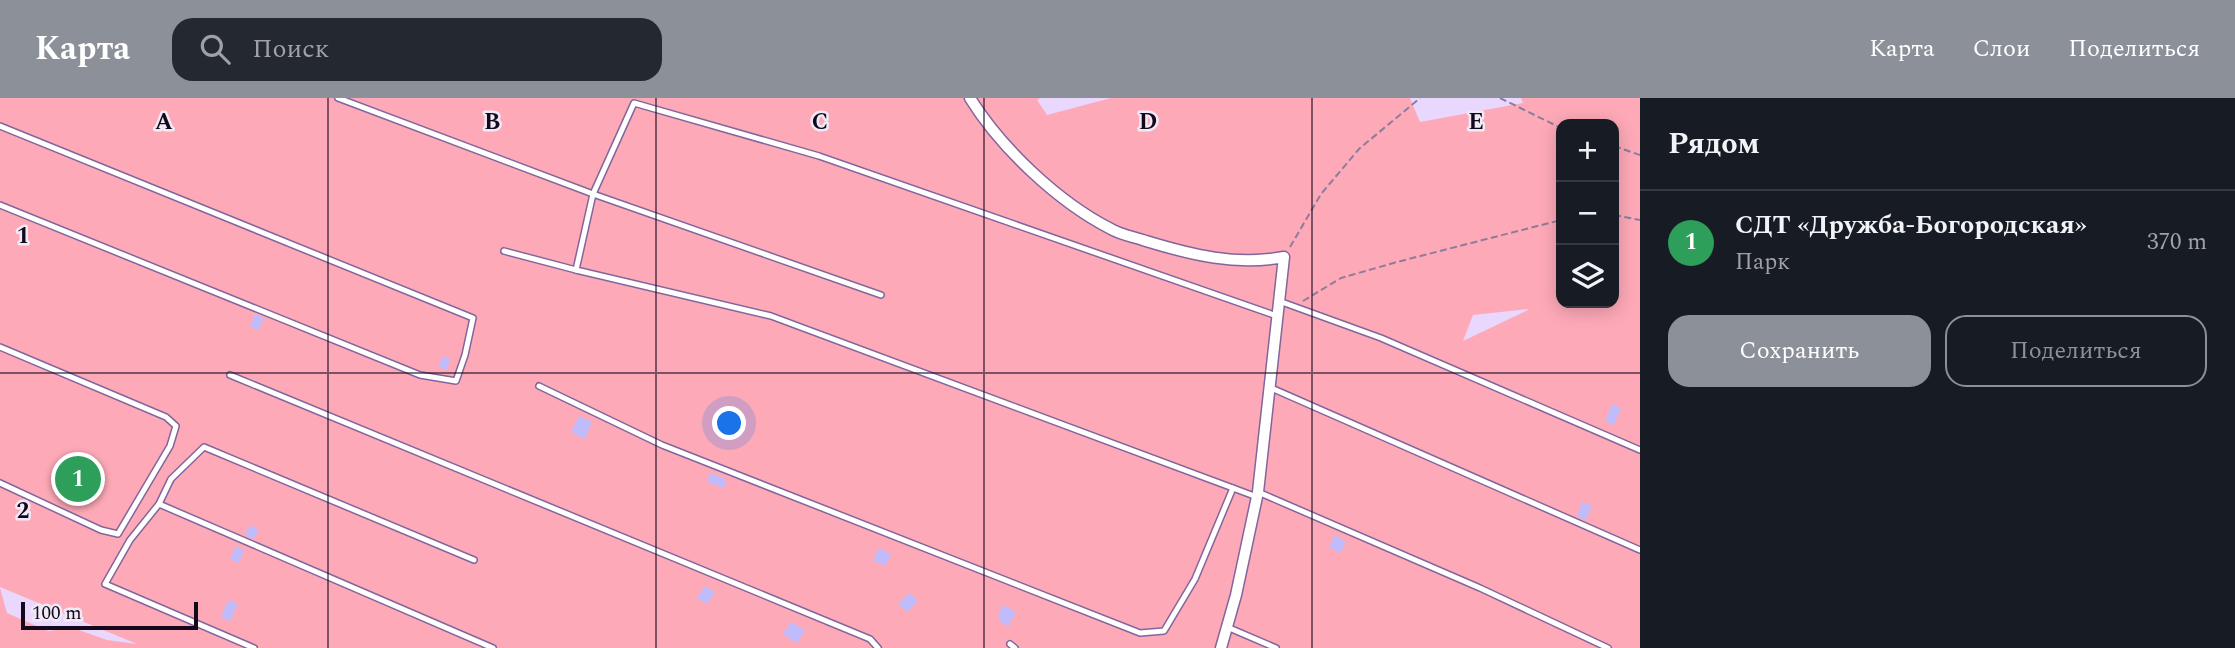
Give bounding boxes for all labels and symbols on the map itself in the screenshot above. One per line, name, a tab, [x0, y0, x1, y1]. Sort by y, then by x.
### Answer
text: A	[155, 105, 173, 140]
text: B	[484, 105, 500, 140]
text: C	[812, 105, 828, 140]
text: D	[1139, 105, 1157, 140]
text: E	[1468, 105, 1484, 140]
text: 1	[17, 219, 29, 254]
your location	[712, 406, 746, 440]
pin: 1	[55, 453, 101, 505]
text: 2	[17, 494, 30, 529]
scale bar	[21, 599, 198, 631]

